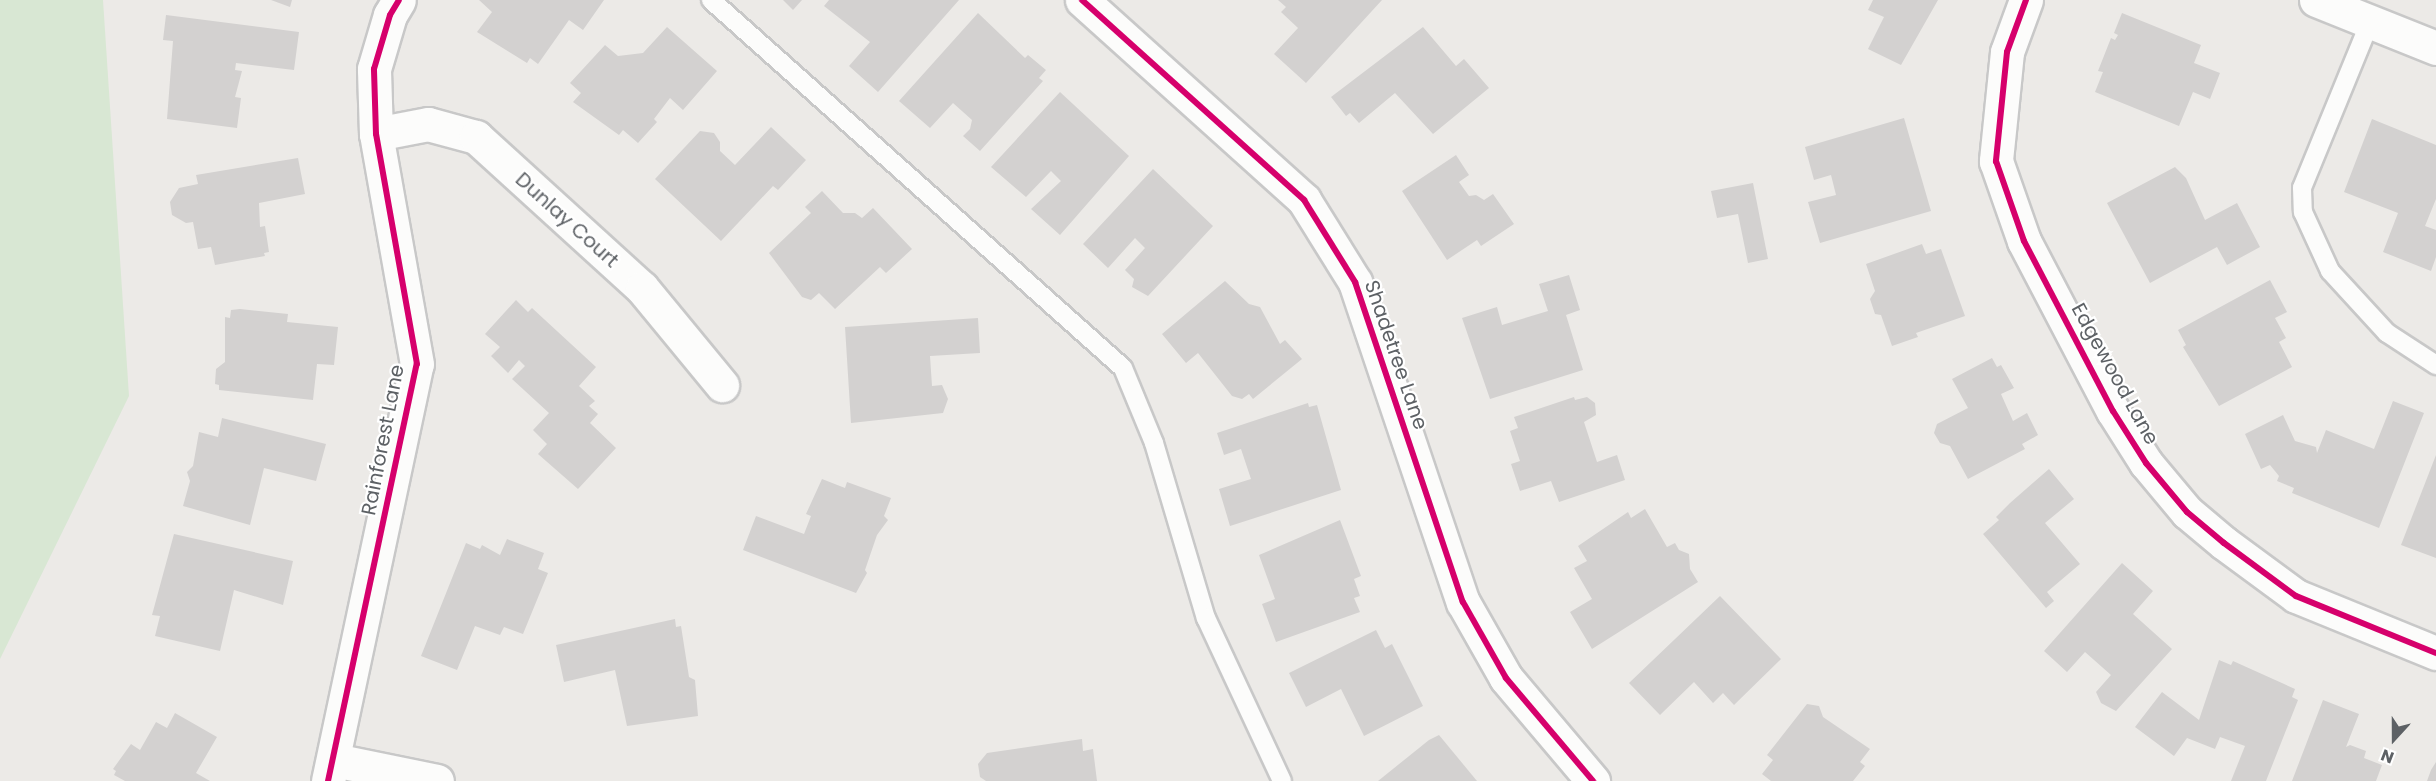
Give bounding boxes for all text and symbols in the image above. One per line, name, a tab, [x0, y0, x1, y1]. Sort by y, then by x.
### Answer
street label: Dunlay Court	[510, 167, 624, 273]
street label: Shadetree Lane	[1359, 277, 1433, 433]
street label: Edgewood Lane	[2066, 299, 2164, 449]
street label: Rainforest Lane	[357, 363, 409, 517]
north arrow	[2364, 709, 2424, 769]
text: N	[2378, 743, 2397, 769]

